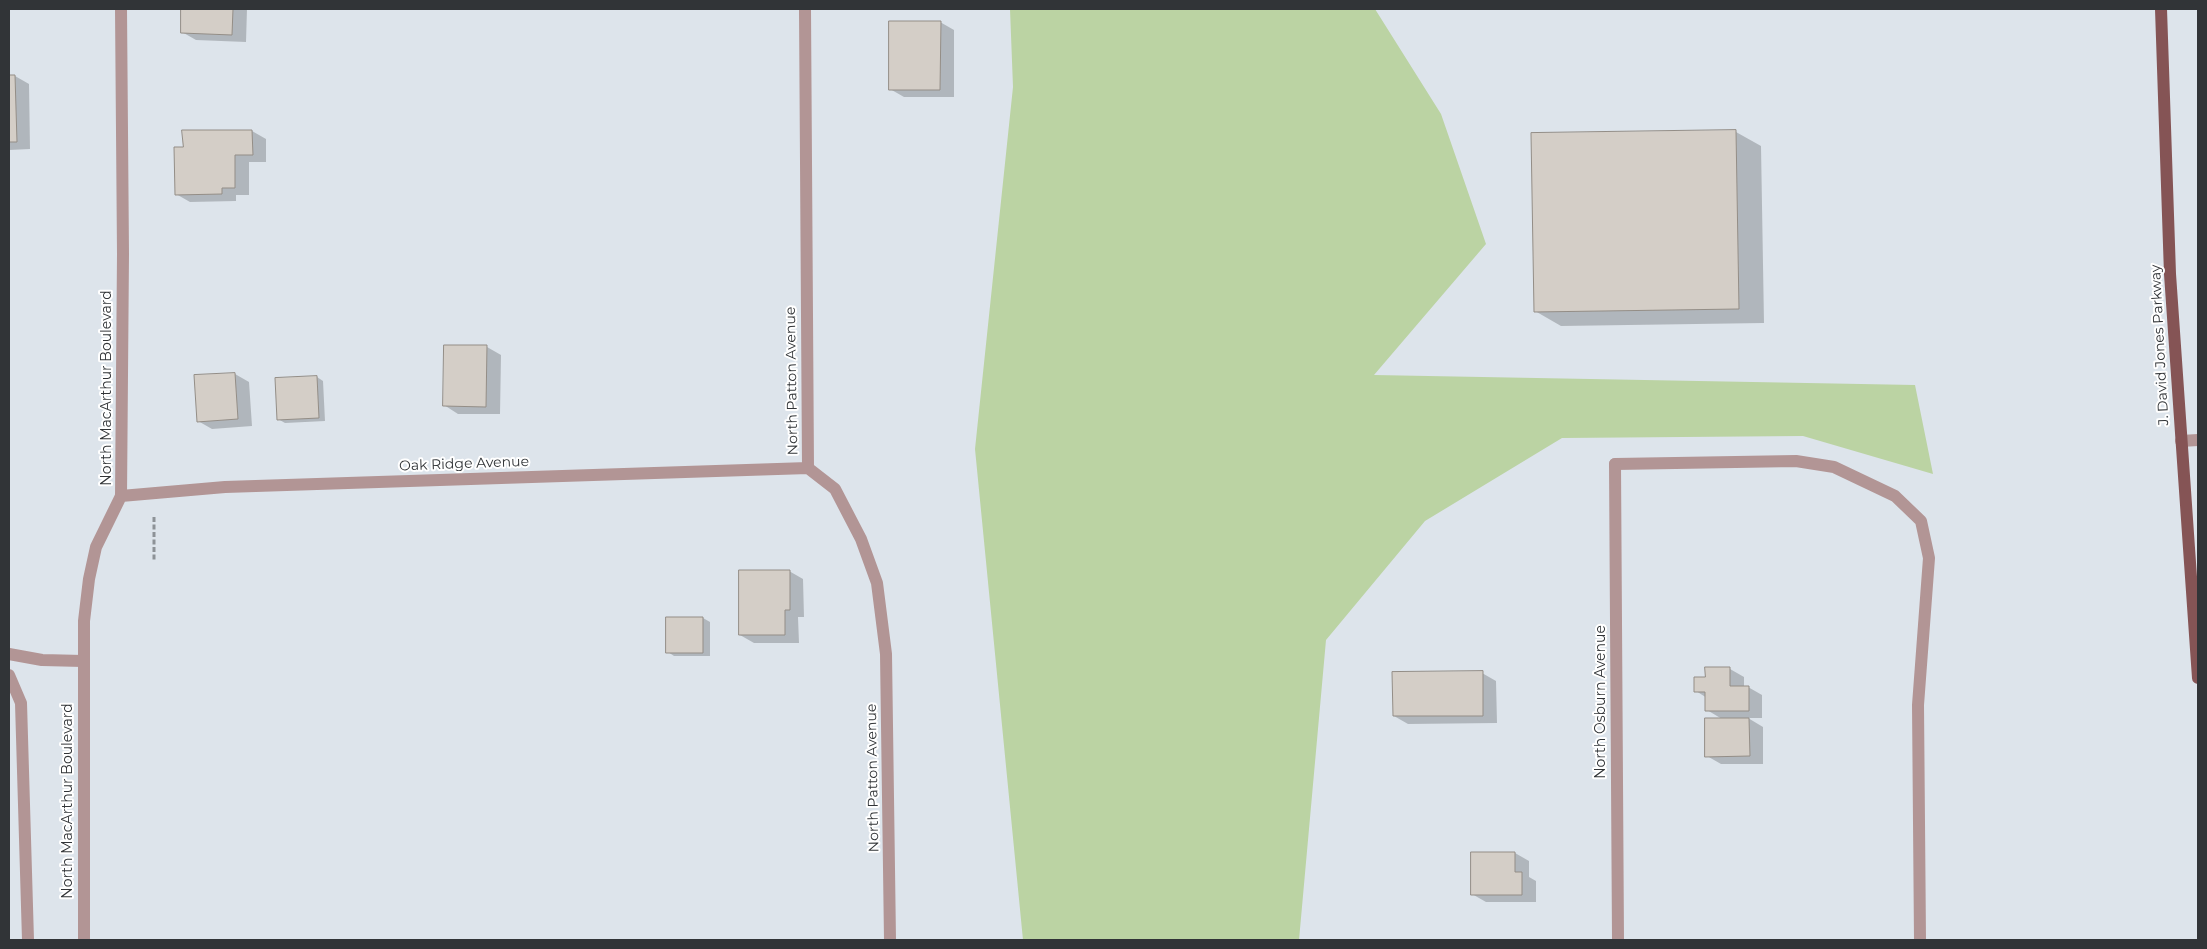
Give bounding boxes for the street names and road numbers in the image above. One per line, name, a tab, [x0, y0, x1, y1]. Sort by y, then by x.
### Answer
street label: J. David Jones Parkway	[2147, 264, 2173, 426]
street label: North MacArthur Boulevard	[99, 290, 115, 486]
street label: North Patton Avenue	[782, 307, 802, 455]
street label: Oak Ridge Avenue	[399, 453, 529, 475]
street label: North Osburn Avenue	[1593, 625, 1609, 779]
street label: North MacArthur Boulevard	[60, 703, 76, 899]
street label: North Patton Avenue	[863, 704, 883, 852]

